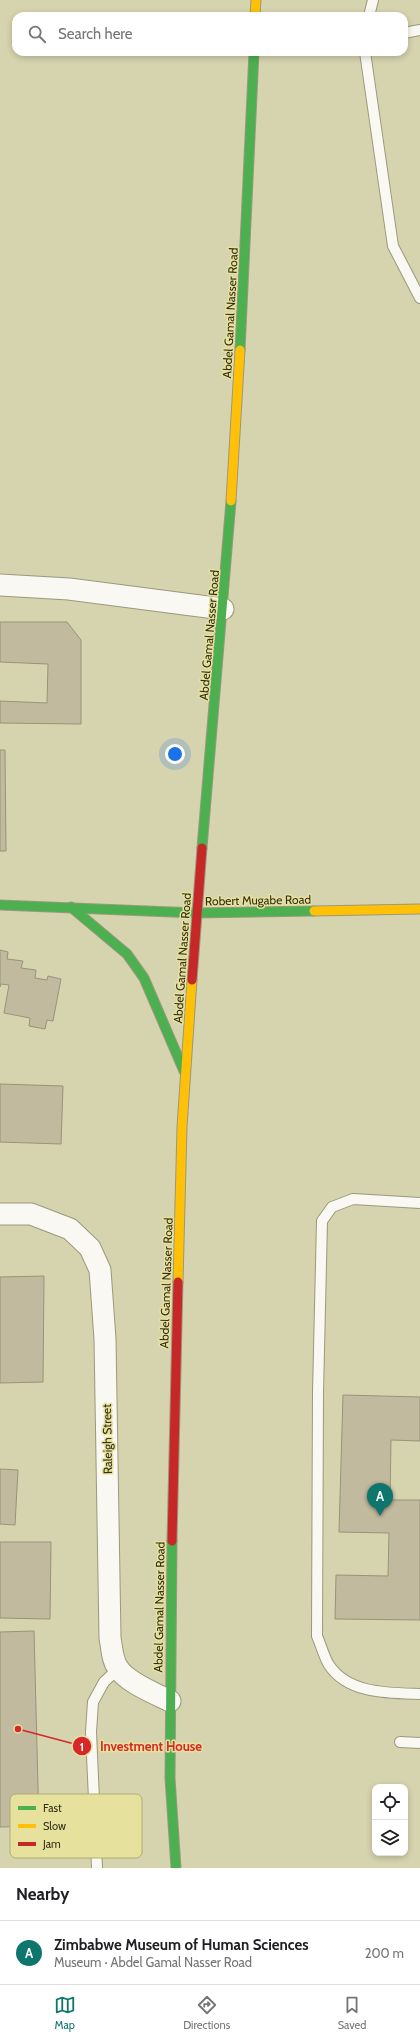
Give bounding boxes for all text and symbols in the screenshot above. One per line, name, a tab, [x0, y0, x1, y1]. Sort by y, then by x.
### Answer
search box	[12, 12, 408, 56]
icon: search	[26, 23, 48, 45]
text: Search here	[58, 25, 133, 43]
street label: Abdel Gamal Nasser Road	[219, 247, 241, 379]
street label: Abdel Gamal Nasser Road	[196, 569, 222, 701]
your location	[165, 744, 185, 764]
street label: Abdel Gamal Nasser Road	[170, 892, 194, 1024]
street label: Robert Mugabe Road	[205, 892, 311, 908]
street label: Abdel Gamal Nasser Road	[156, 1217, 176, 1349]
street label: Raleigh Street	[99, 1404, 115, 1474]
pin: A	[367, 1483, 393, 1516]
street label: Abdel Gamal Nasser Road	[150, 1542, 168, 1672]
callout: Investment House	[72, 1734, 210, 1759]
text: Investment House	[100, 1738, 202, 1754]
text: 1	[80, 1739, 84, 1754]
map controls	[372, 1784, 408, 1856]
button: locate	[372, 1784, 408, 1820]
legend	[10, 1794, 142, 1858]
text: Fast	[43, 1801, 62, 1815]
text: Slow	[43, 1819, 66, 1833]
button: layers	[372, 1820, 408, 1856]
text: Jam	[42, 1837, 61, 1851]
text: Nearby	[16, 1884, 69, 1904]
text: Zimbabwe Museum of Human Sciences	[54, 1936, 309, 1954]
text: A	[25, 1945, 33, 1961]
text: 200 m	[365, 1945, 404, 1961]
text: Museum · Abdel Gamal Nasser Road	[54, 1954, 252, 1970]
tab: Map	[54, 1994, 76, 2032]
tab: Directions	[183, 1994, 230, 2032]
tab: Saved	[338, 1994, 366, 2032]

